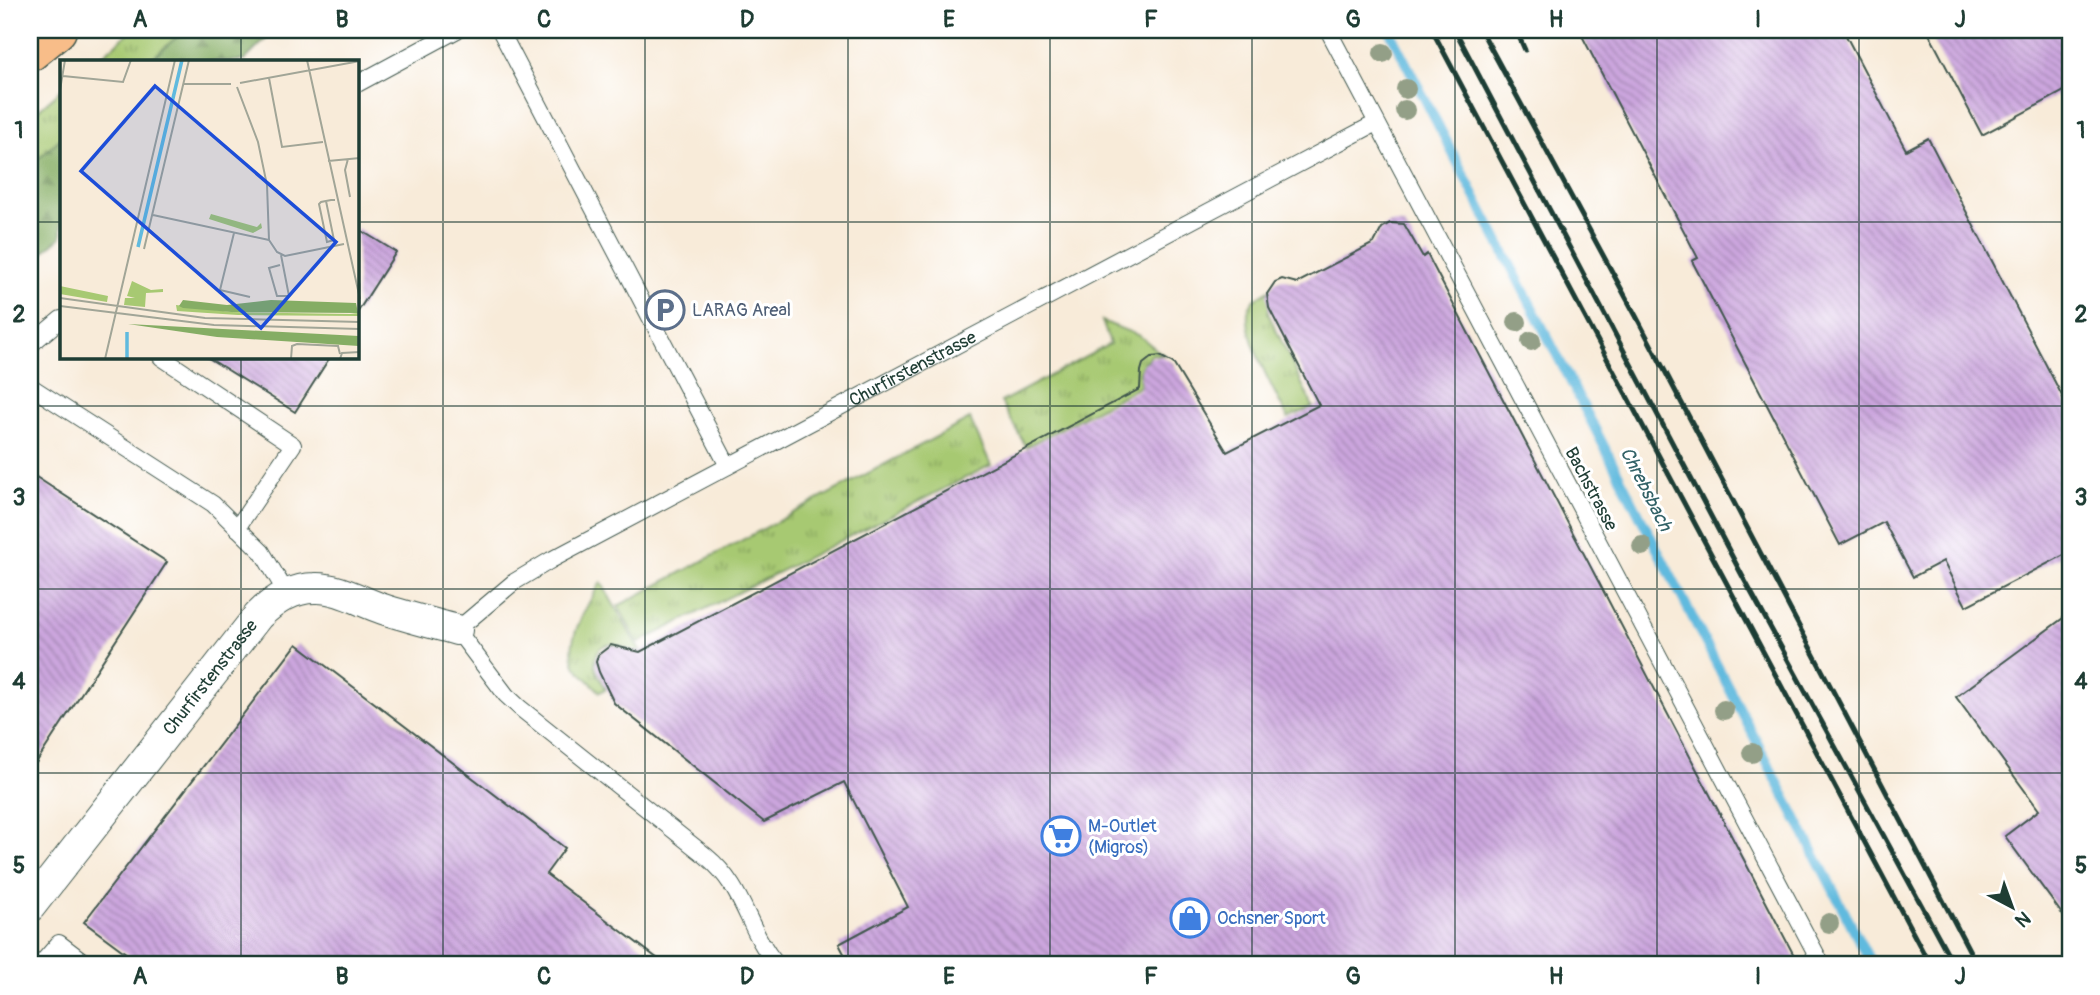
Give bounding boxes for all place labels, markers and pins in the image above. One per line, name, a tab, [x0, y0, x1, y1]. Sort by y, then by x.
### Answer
parking icon: LARAG Areal	[644, 289, 686, 331]
place label: LARAG Areal	[692, 299, 791, 322]
supermarket icon: M-Outlet (Migros)	[1040, 815, 1082, 857]
place label: M-Outlet (Migros)	[1088, 815, 1158, 859]
shop icon: Ochsner Sport	[1169, 897, 1211, 939]
place label: Ochsner Sport	[1217, 907, 1327, 930]

